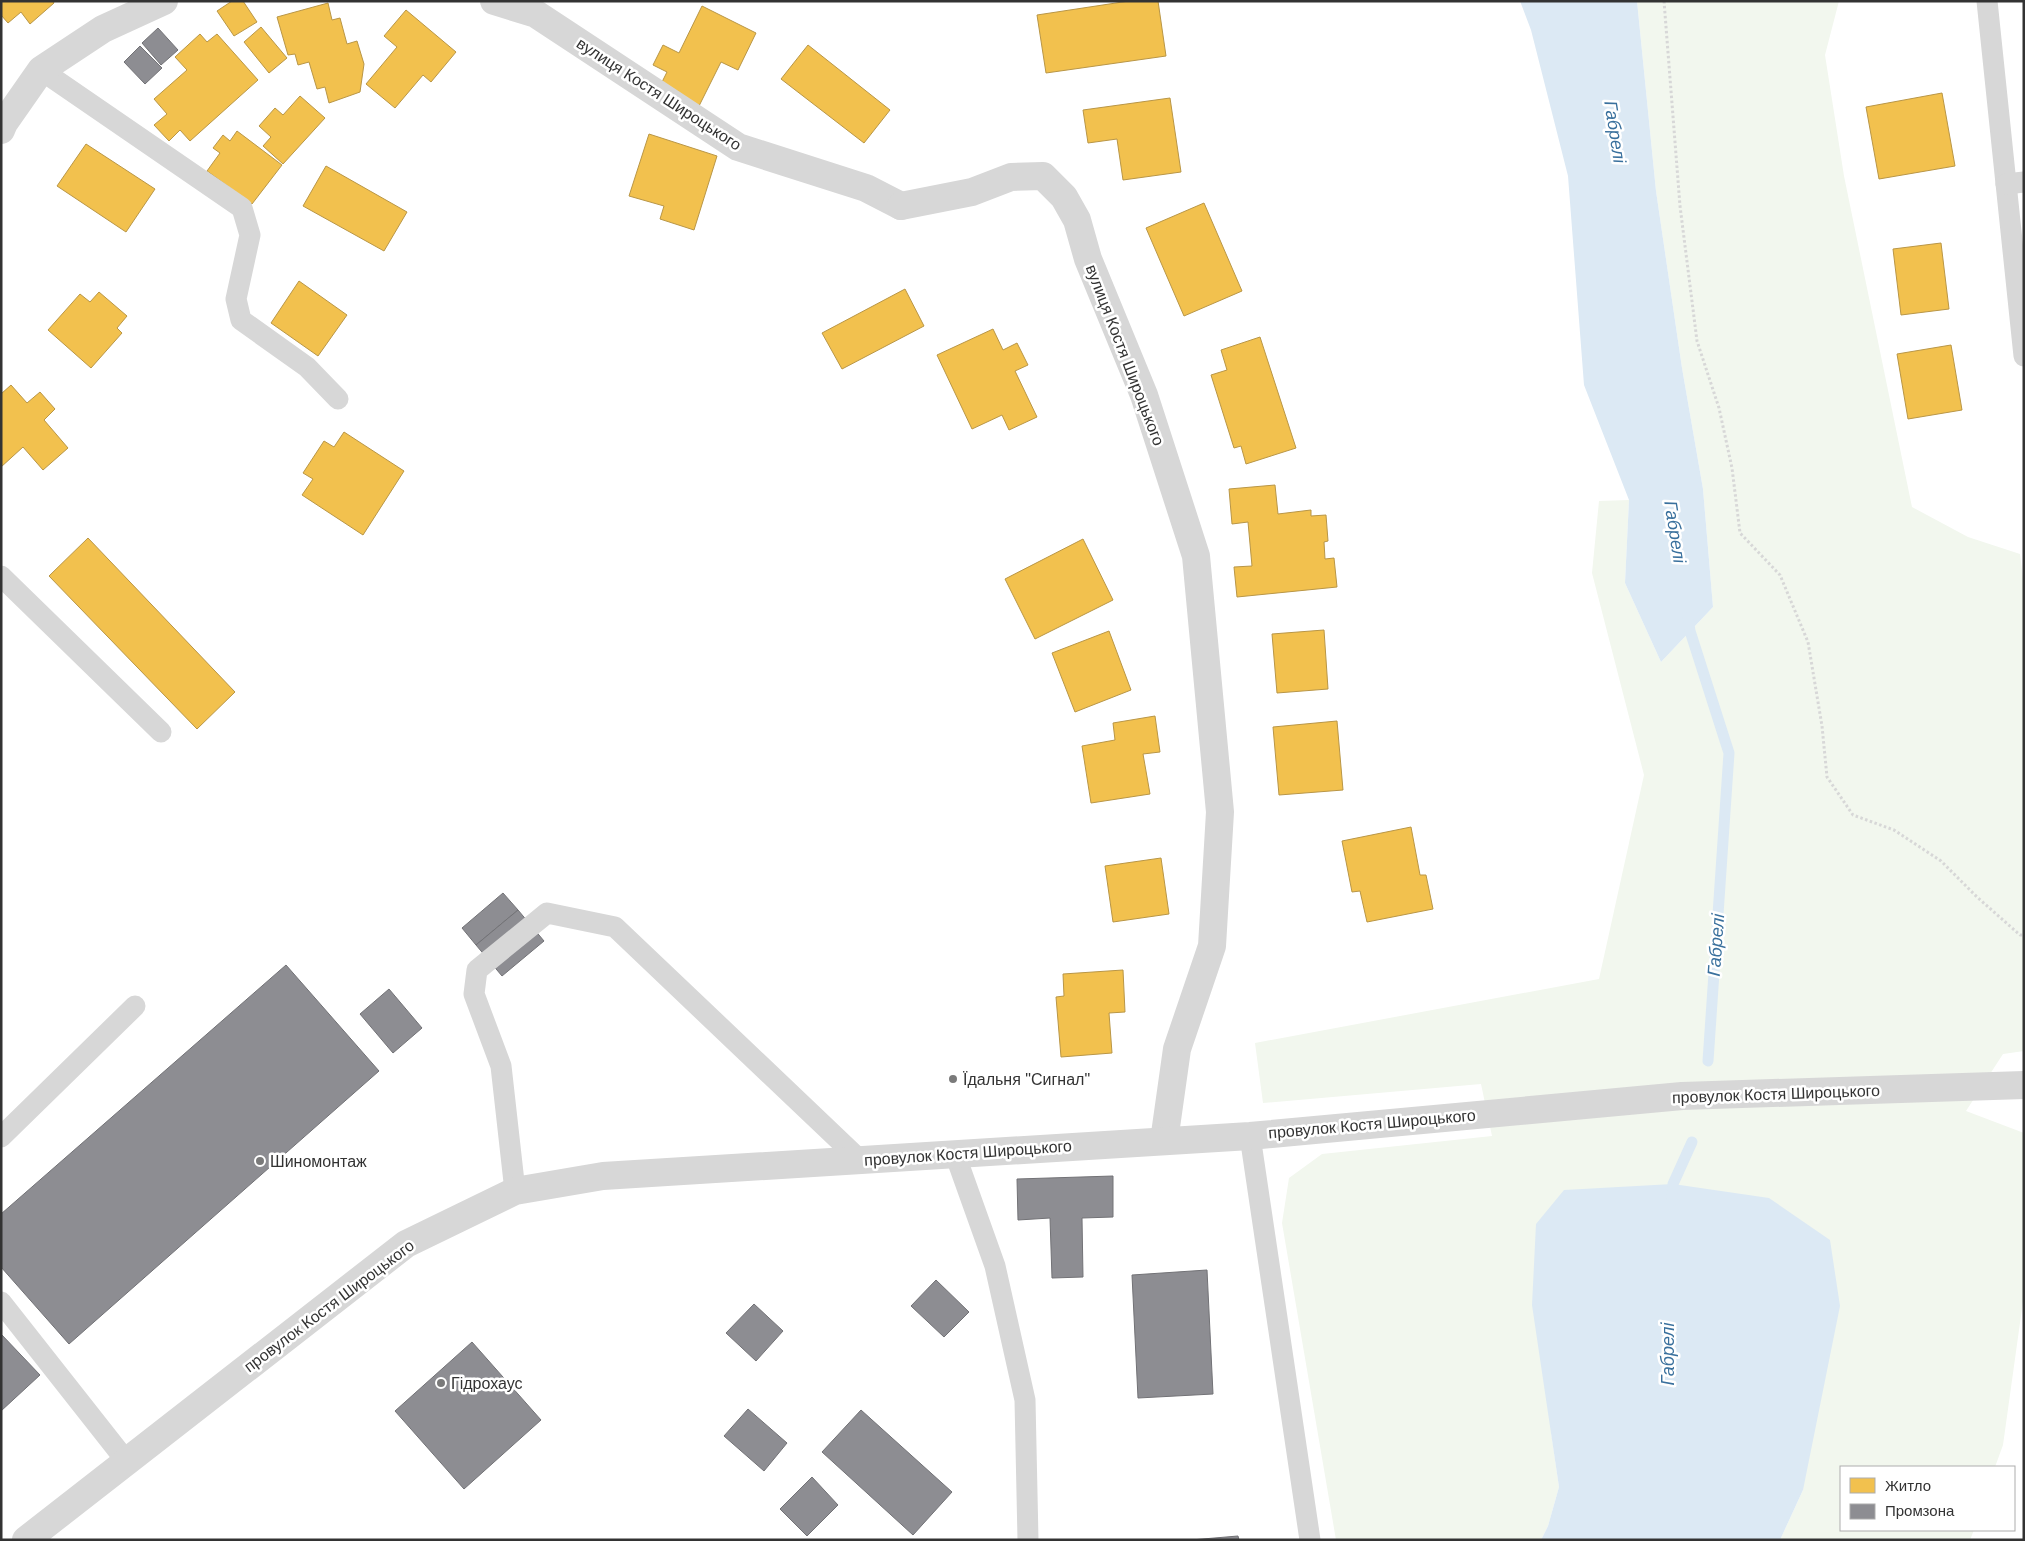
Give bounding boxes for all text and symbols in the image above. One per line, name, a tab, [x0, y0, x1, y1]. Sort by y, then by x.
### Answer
street label: вулиця Костя Широцького	[574, 34, 744, 154]
water label: Габрелі	[1600, 99, 1630, 166]
street label: вулиця Костя Широцького	[1083, 262, 1167, 448]
water label: Габрелі	[1660, 499, 1690, 566]
water label: Габрелі	[1704, 912, 1728, 977]
place label: Їдальня "Сигнал"	[963, 1071, 1090, 1088]
marker: Їдальня "Сигнал"	[947, 1073, 959, 1085]
street label: провулок Костя Широцького	[1672, 1082, 1880, 1106]
street label: провулок Костя Широцького	[1268, 1106, 1477, 1142]
street label: провулок Костя Широцького	[864, 1137, 1073, 1169]
place label: Шиномонтаж	[270, 1153, 367, 1170]
marker: Шиномонтаж	[254, 1155, 266, 1167]
street label: провулок Костя Широцького	[241, 1237, 417, 1375]
water label: Габрелі	[1658, 1322, 1678, 1385]
place label: Гідрохаус	[451, 1375, 523, 1392]
marker: Гідрохаус	[435, 1377, 447, 1389]
legend	[1840, 1466, 2015, 1531]
text: Житло	[1885, 1477, 1931, 1494]
text: Промзона	[1885, 1502, 1955, 1519]

